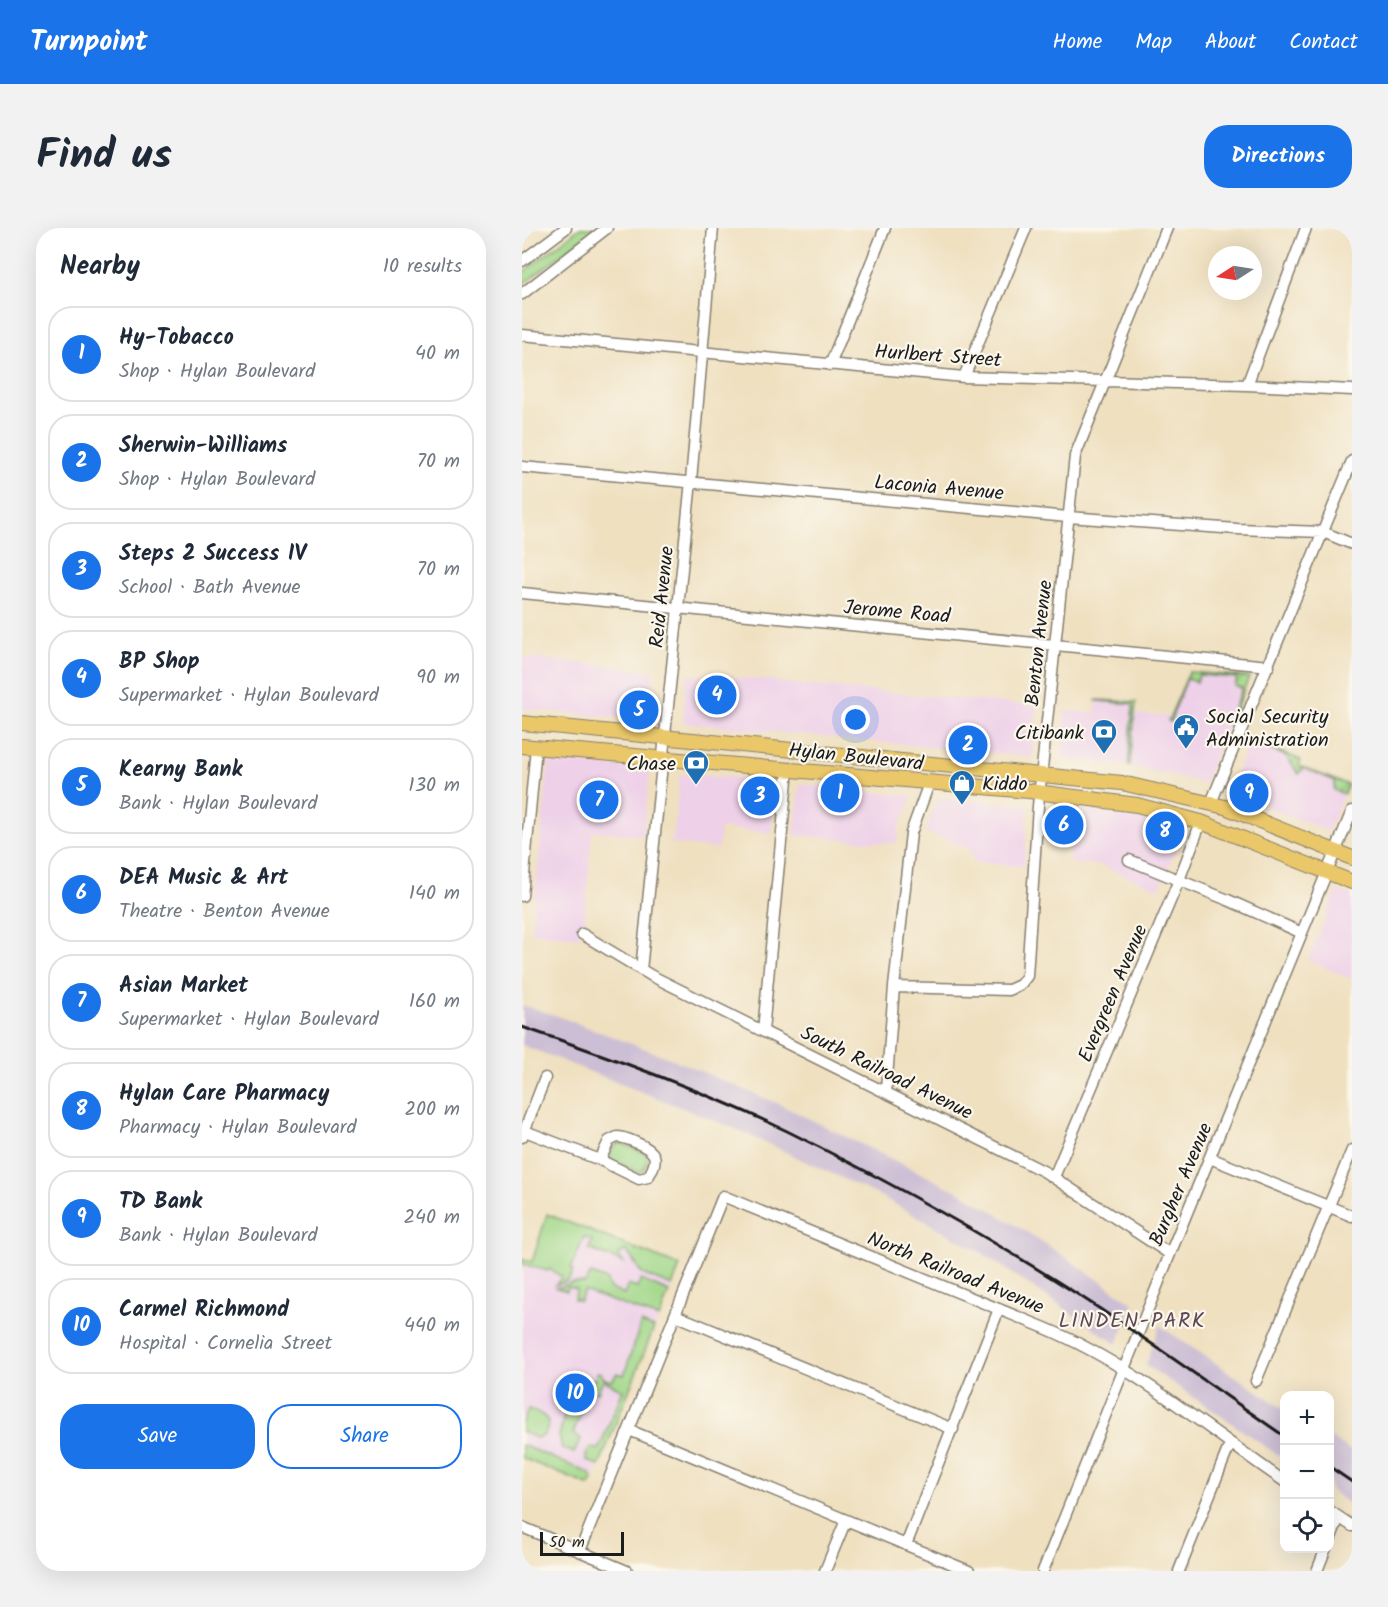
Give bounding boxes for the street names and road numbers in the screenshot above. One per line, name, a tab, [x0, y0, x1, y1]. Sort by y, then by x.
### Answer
street label: Hurlbert Street	[873, 337, 1003, 377]
street label: Laconia Avenue	[873, 467, 1005, 511]
street label: Reid Avenue	[642, 545, 684, 650]
street label: Benton Avenue	[1017, 579, 1063, 708]
street label: Jerome Road	[842, 592, 953, 634]
street label: Hylan Boulevard	[787, 735, 926, 781]
street label: Evergreen Avenue	[1070, 920, 1157, 1068]
street label: South Railroad Avenue	[794, 1018, 978, 1129]
street label: Burgher Avenue	[1141, 1118, 1222, 1252]
street label: North Railroad Avenue	[862, 1224, 1049, 1324]

